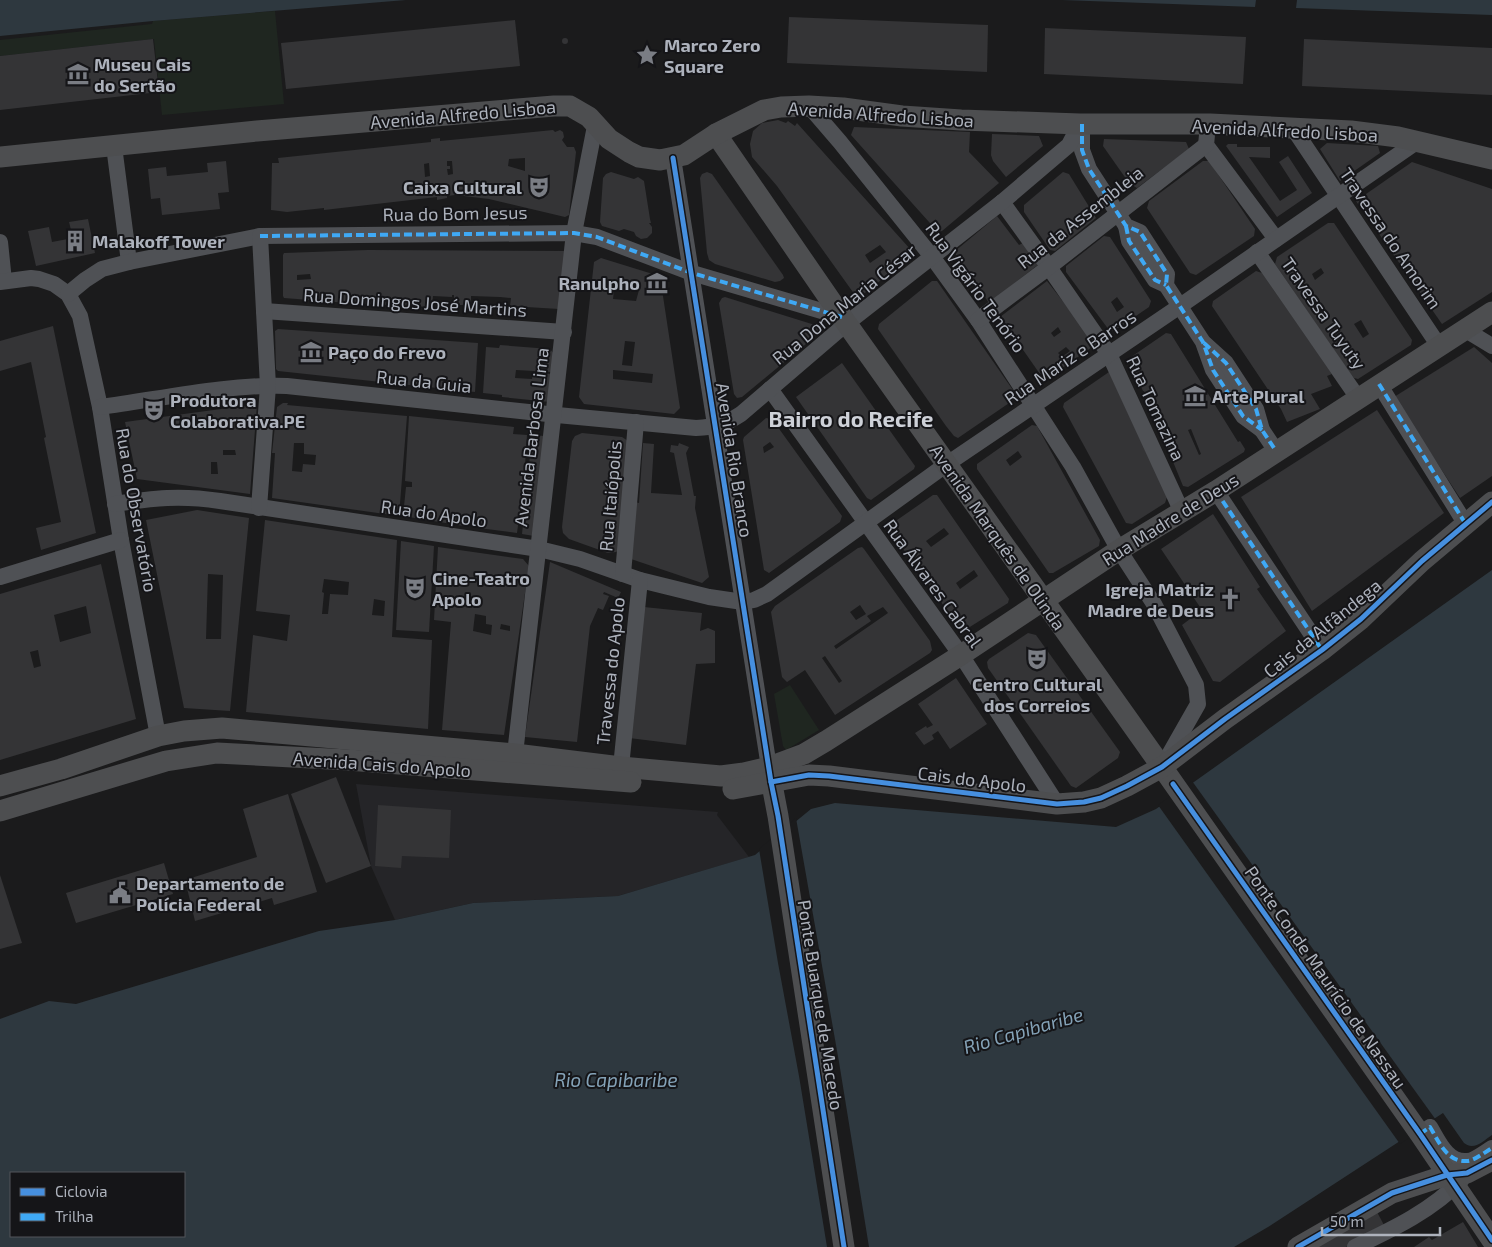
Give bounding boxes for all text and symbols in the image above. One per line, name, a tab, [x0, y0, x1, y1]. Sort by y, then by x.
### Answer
place label: Marco Zero Square	[664, 34, 761, 77]
place icon: Marco Zero Square	[634, 42, 660, 68]
place label: Museu Cais do Sertão	[94, 53, 191, 96]
museum icon: Museu Cais do Sertão	[65, 61, 91, 87]
street label: Avenida Alfredo Lisboa	[369, 95, 557, 133]
street label: Avenida Alfredo Lisboa	[787, 97, 975, 131]
street label: Avenida Alfredo Lisboa	[1191, 114, 1379, 146]
street label: Rua da Assembleia	[1013, 161, 1147, 273]
street label: Travessa do Amorim	[1335, 163, 1447, 313]
theatre icon: Caixa Cultural	[526, 174, 552, 200]
place label: Caixa Cultural	[403, 176, 522, 198]
street label: Rua do Bom Jesus	[382, 201, 528, 225]
street label: Rua Vigário Tenório	[921, 217, 1031, 357]
building icon: Malakoff Tower	[62, 228, 88, 254]
place label: Malakoff Tower	[92, 230, 225, 252]
street label: Rua Dona Maria César	[767, 239, 921, 369]
street label: Travessa Tuyuty	[1277, 253, 1371, 374]
museum icon: Ranulpho	[644, 270, 670, 296]
place label: Ranulpho	[558, 272, 640, 294]
street label: Rua Domingos José Martins	[302, 283, 528, 321]
street label: Rua Mariz e Barros	[1000, 305, 1140, 409]
museum icon: Paço do Frevo	[298, 339, 324, 365]
place label: Paço do Frevo	[328, 341, 446, 364]
street label: Avenida Barbosa Lima	[509, 346, 553, 528]
street label: Rua Tomazina	[1122, 352, 1190, 464]
street label: Rua da Guia	[375, 365, 473, 397]
street label: Avenida Rio Branco	[712, 381, 758, 539]
museum icon: Arte Plural	[1182, 383, 1208, 409]
place label: Arte Plural	[1212, 385, 1304, 407]
place label: Produtora Colaborativa.PE	[170, 389, 305, 432]
theatre icon: Produtora Colaborativa.PE	[141, 397, 167, 423]
district label: Bairro do Recife	[769, 405, 933, 431]
street label: Rua do Observatório	[112, 426, 162, 594]
street label: Rua Itaiópolis	[594, 440, 626, 552]
street label: Avenida Marquês de Olinda	[925, 440, 1071, 634]
street label: Rua Madre de Deus	[1098, 468, 1242, 570]
street label: Rua do Apolo	[380, 495, 488, 531]
street label: Rua Álvares Cabral	[879, 515, 987, 652]
place label: Cine-Teatro Apolo	[432, 567, 530, 610]
street label: Cais da Alfândega	[1259, 574, 1385, 682]
theatre icon: Cine-Teatro Apolo	[402, 575, 428, 601]
place label: Igreja Matriz Madre de Deus	[1087, 578, 1214, 621]
church icon: Igreja Matriz Madre de Deus	[1217, 586, 1243, 612]
street label: Travessa do Apolo	[591, 596, 629, 746]
theatre icon: Centro Cultural dos Correios	[1024, 646, 1050, 672]
place label: Centro Cultural dos Correios	[972, 673, 1102, 716]
street label: Avenida Cais do Apolo	[292, 747, 472, 781]
street label: Cais do Apolo	[916, 761, 1028, 797]
street label: Ponte Conde Maurício de Nassau	[1240, 861, 1412, 1093]
place label: Departamento de Polícia Federal	[136, 872, 284, 915]
public building icon: Departamento de Polícia Federal	[107, 880, 133, 906]
street label: Ponte Buarque de Macedo	[793, 898, 849, 1112]
water label: Rio Capibaribe	[960, 1002, 1086, 1058]
water label: Rio Capibaribe	[554, 1068, 678, 1091]
legend	[10, 1172, 185, 1237]
text: Ciclovia	[55, 1182, 107, 1200]
scale bar	[1322, 1204, 1440, 1236]
text: Trilha	[55, 1207, 93, 1225]
text: 50 m	[1330, 1212, 1364, 1230]

